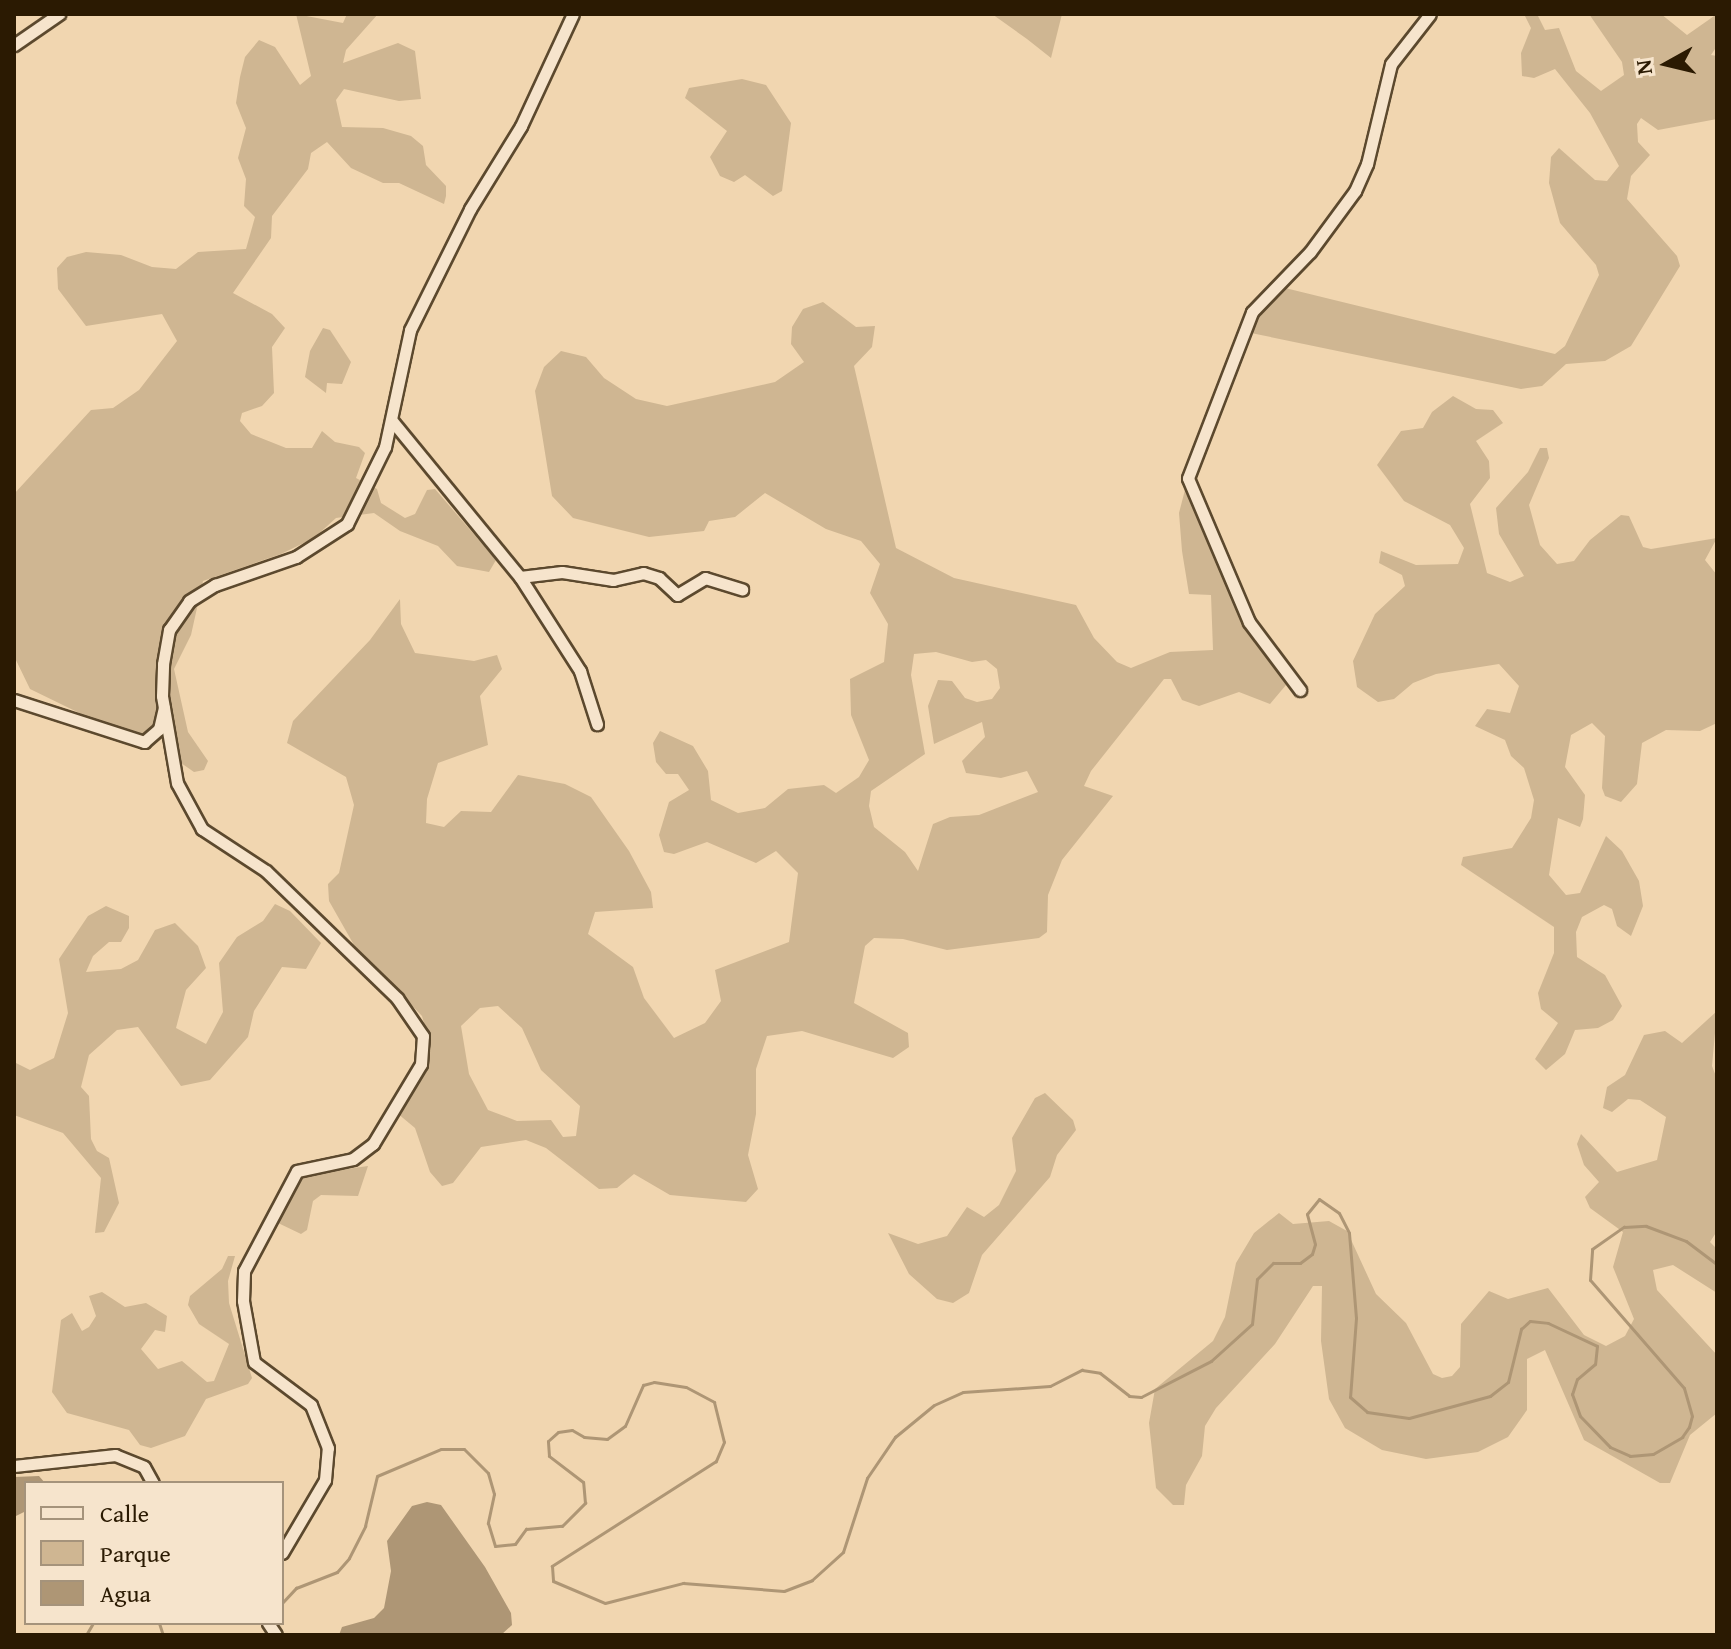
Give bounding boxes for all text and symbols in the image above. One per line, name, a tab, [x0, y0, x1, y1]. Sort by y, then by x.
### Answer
north arrow	[1627, 24, 1707, 104]
text: N	[1626, 58, 1660, 77]
legend	[24, 1481, 284, 1625]
text: Calle	[100, 1496, 149, 1531]
text: Parque	[100, 1536, 171, 1571]
text: Agua	[100, 1576, 151, 1611]

